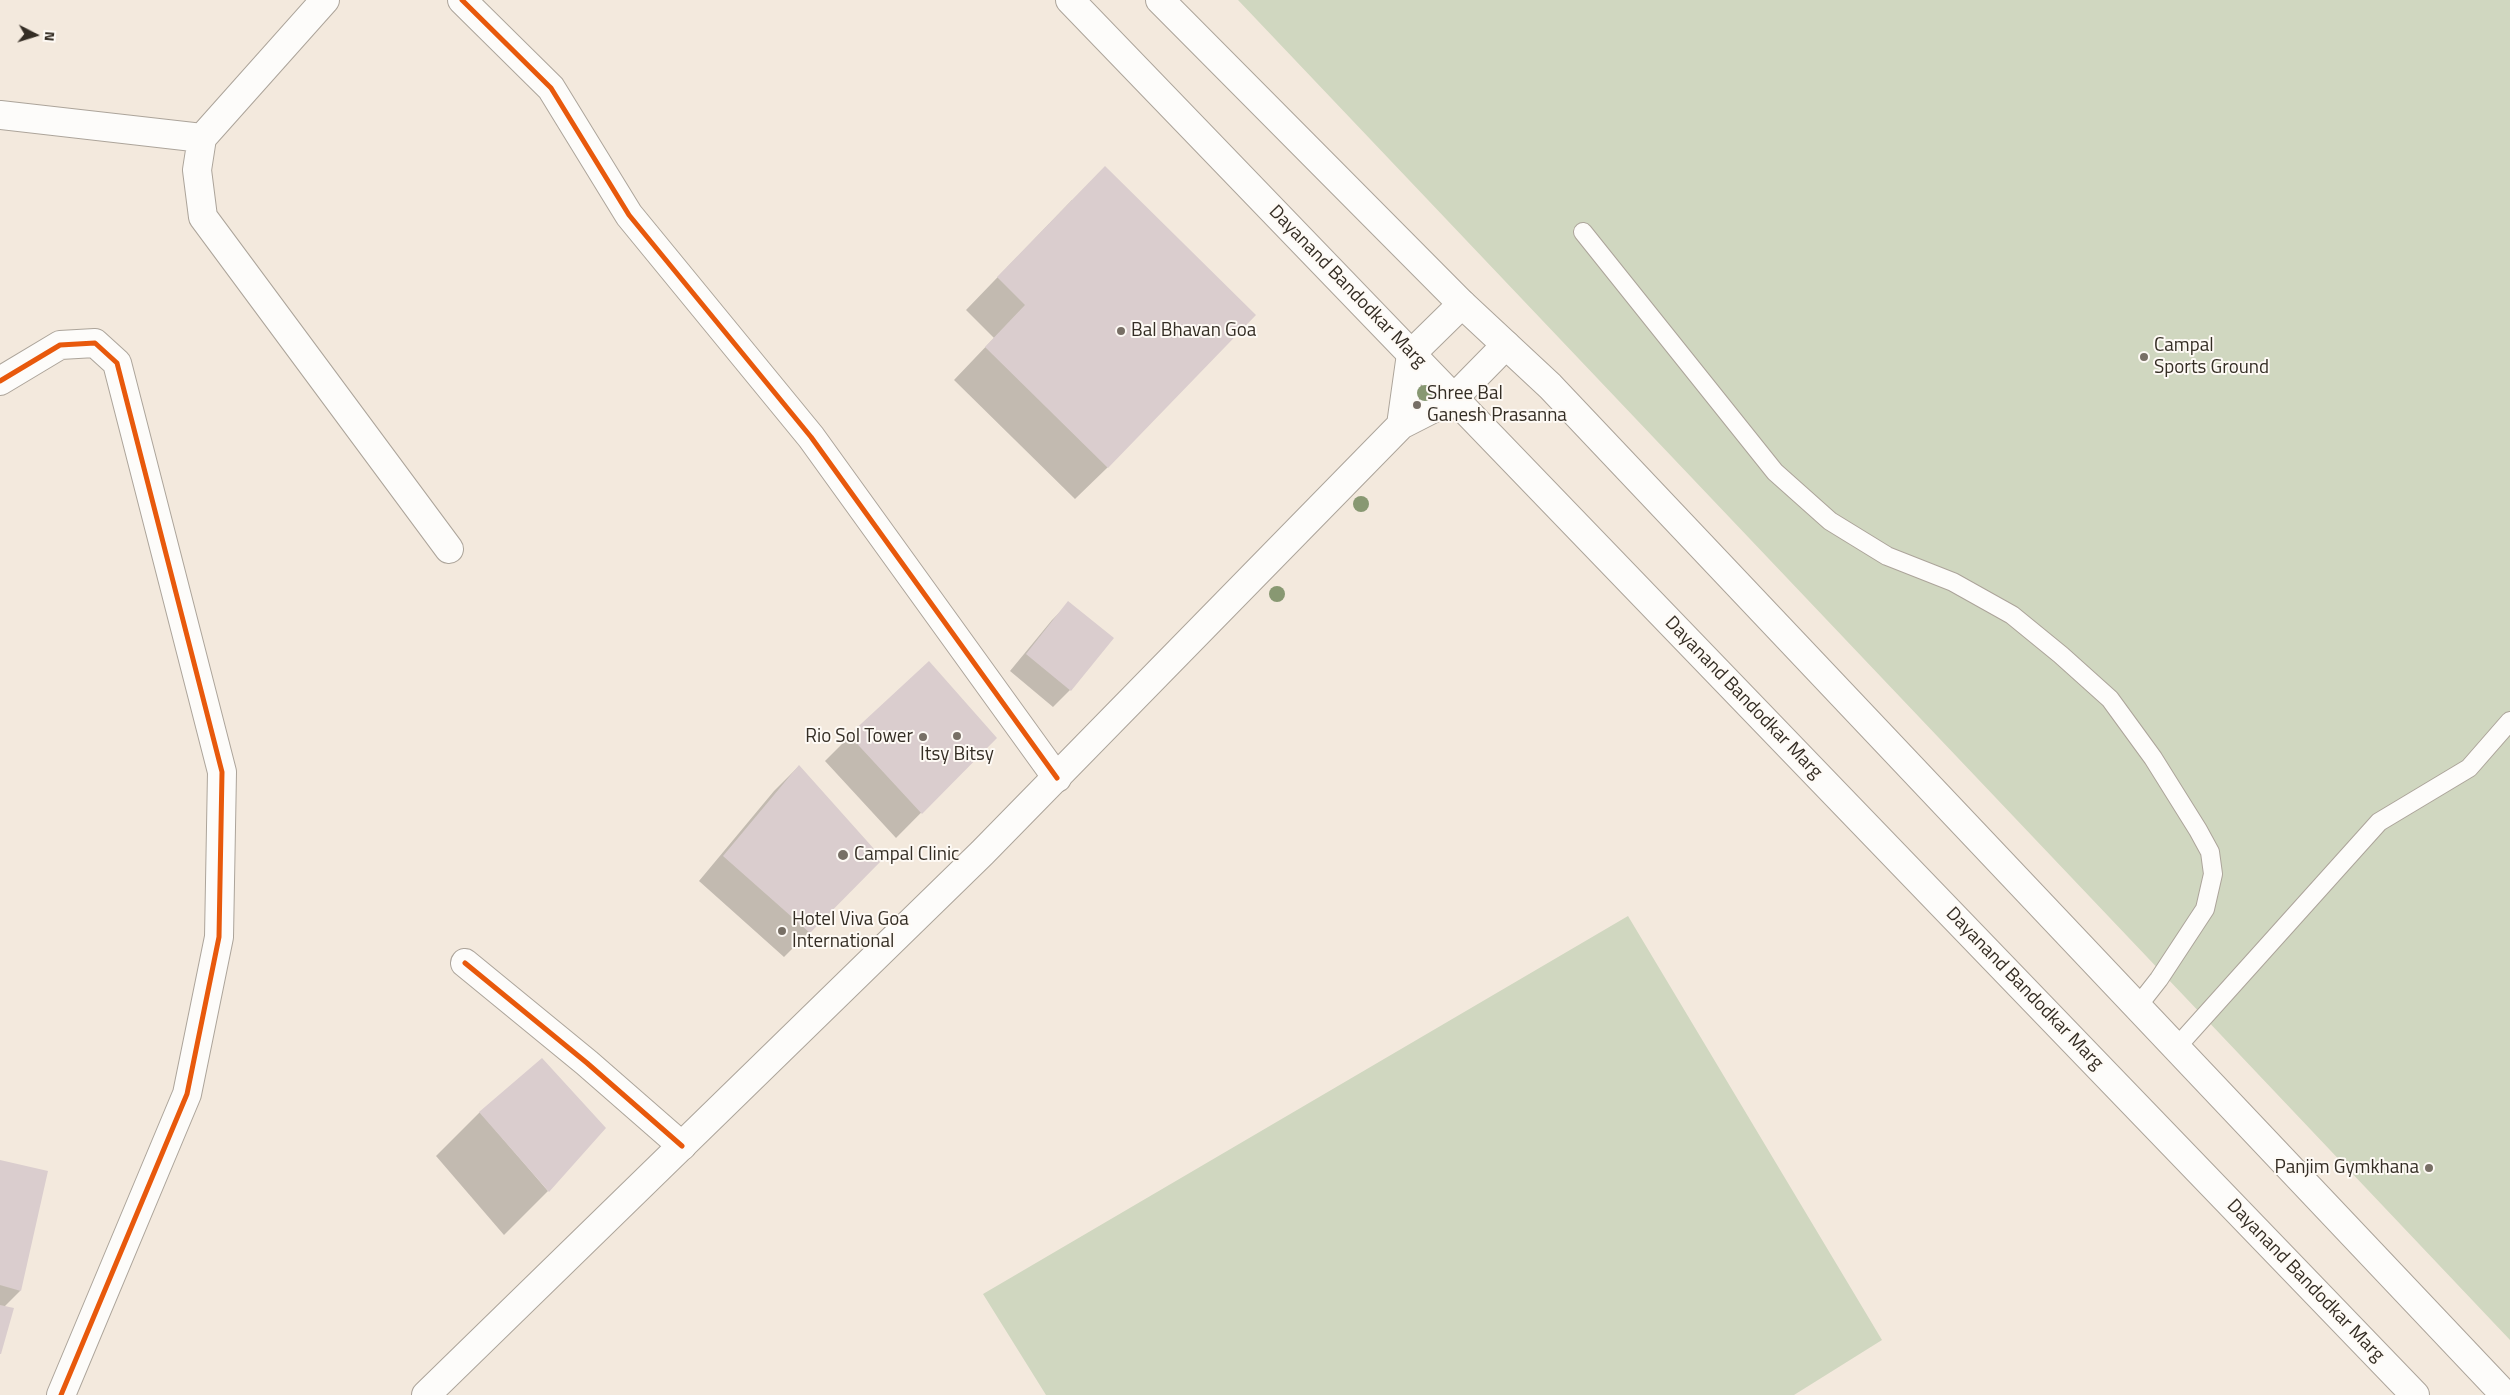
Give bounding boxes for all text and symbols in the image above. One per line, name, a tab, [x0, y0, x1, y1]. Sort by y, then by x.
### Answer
north arrow	[10, 10, 60, 60]
text: N	[40, 31, 61, 42]
street label: Dayanand Bandodkar Marg	[1263, 201, 1431, 373]
place label: Bal Bhavan Goa	[1131, 320, 1256, 342]
marker: Bal Bhavan Goa	[1115, 325, 1127, 337]
place label: Campal Sports Ground	[2154, 335, 2269, 379]
marker: Campal Sports Ground	[2138, 351, 2150, 363]
place label: Shree Bal Ganesh Prasanna	[1427, 383, 1567, 427]
marker: Shree Bal Ganesh Prasanna	[1411, 399, 1423, 411]
street label: Dayanand Bandodkar Marg	[1659, 612, 1827, 784]
place label: Rio Sol Tower	[805, 726, 913, 748]
marker: Itsy Bitsy	[951, 730, 963, 742]
marker: Rio Sol Tower	[917, 731, 929, 743]
place label: Itsy Bitsy	[920, 744, 994, 766]
place label: Campal Clinic	[854, 844, 959, 866]
marker: Campal Clinic	[836, 848, 850, 862]
street label: Dayanand Bandodkar Marg	[1940, 903, 2108, 1075]
place label: Hotel Viva Goa International	[792, 909, 909, 953]
marker: Hotel Viva Goa International	[776, 925, 788, 937]
place label: Panjim Gymkhana	[2275, 1157, 2419, 1179]
marker: Panjim Gymkhana	[2423, 1162, 2435, 1174]
street label: Dayanand Bandodkar Marg	[2221, 1195, 2389, 1367]

